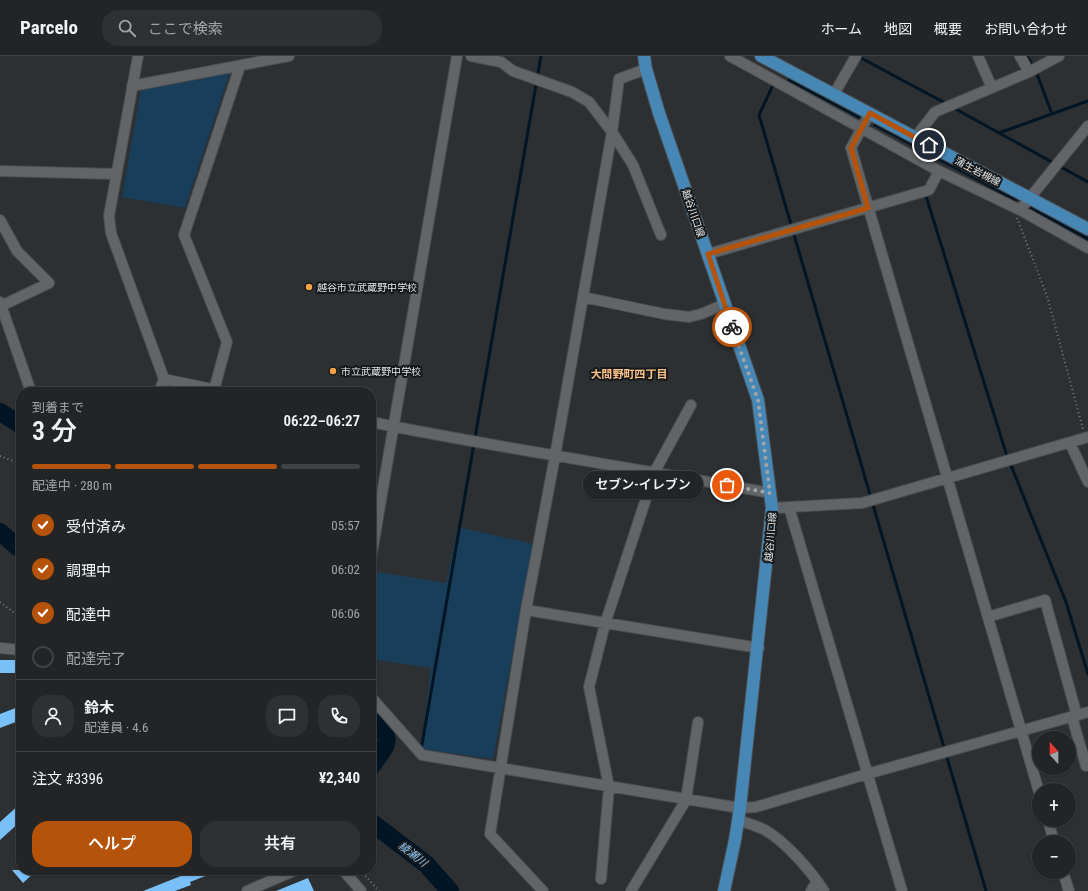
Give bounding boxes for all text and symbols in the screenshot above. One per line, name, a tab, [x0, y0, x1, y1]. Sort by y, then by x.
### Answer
search box	[102, 10, 382, 46]
text: Parcelo	[20, 16, 78, 39]
icon: search	[116, 17, 138, 39]
text: ここで検索	[148, 20, 223, 38]
text: ホーム	[820, 21, 862, 37]
text: 地図	[884, 21, 912, 37]
text: 概要	[934, 21, 962, 37]
text: お問い合わせ	[984, 21, 1068, 37]
pin	[912, 128, 946, 162]
icon: home	[918, 134, 940, 156]
street label: 蒲生岩槻線	[953, 155, 1002, 188]
street label: 越谷川口線	[680, 188, 707, 239]
marker: 越谷市立武蔵野中学校	[304, 282, 314, 292]
place label: 越谷市立武蔵野中学校	[317, 282, 417, 293]
courier	[712, 307, 752, 347]
icon: bike	[721, 316, 743, 338]
marker: 市立武蔵野中学校	[328, 366, 338, 376]
place label: 市立武蔵野中学校	[341, 366, 421, 377]
district label: 大間野町四丁目	[591, 368, 668, 381]
text: 到着まで	[32, 400, 84, 415]
text: 06:22–06:27	[283, 412, 360, 430]
text: 3 分	[32, 416, 77, 446]
pin	[710, 468, 744, 502]
callout: セブン-イレブン	[583, 471, 703, 499]
icon: bag	[716, 474, 738, 496]
text: セブン-イレブン	[595, 477, 691, 492]
text: 配達中 · 280 m	[32, 478, 112, 493]
street label: 越谷川口線	[763, 512, 778, 562]
icon: check	[32, 514, 54, 536]
text: 受付済み	[66, 518, 126, 536]
text: 05:57	[331, 518, 360, 533]
icon: check	[32, 558, 54, 580]
text: 調理中	[66, 562, 111, 580]
text: 06:02	[331, 562, 360, 577]
icon: check	[32, 602, 54, 624]
text: 配達中	[66, 606, 111, 624]
text: 06:06	[331, 606, 360, 621]
text: 配達完了	[66, 650, 126, 668]
button: person	[32, 695, 74, 737]
button: chat	[266, 695, 308, 737]
button: phone	[318, 695, 360, 737]
text: 鈴木	[84, 699, 114, 717]
text: 配達員 · 4.6	[84, 720, 148, 735]
north arrow	[1032, 731, 1076, 775]
map controls	[1032, 731, 1076, 879]
text: ¥2,340	[319, 769, 360, 787]
text: 注文 #3396	[32, 770, 103, 788]
button: +	[1032, 783, 1076, 827]
button: ヘルプ	[32, 821, 192, 867]
button: 共有	[200, 821, 360, 867]
button: −	[1032, 835, 1076, 879]
water label: 綾瀬川	[396, 839, 430, 870]

